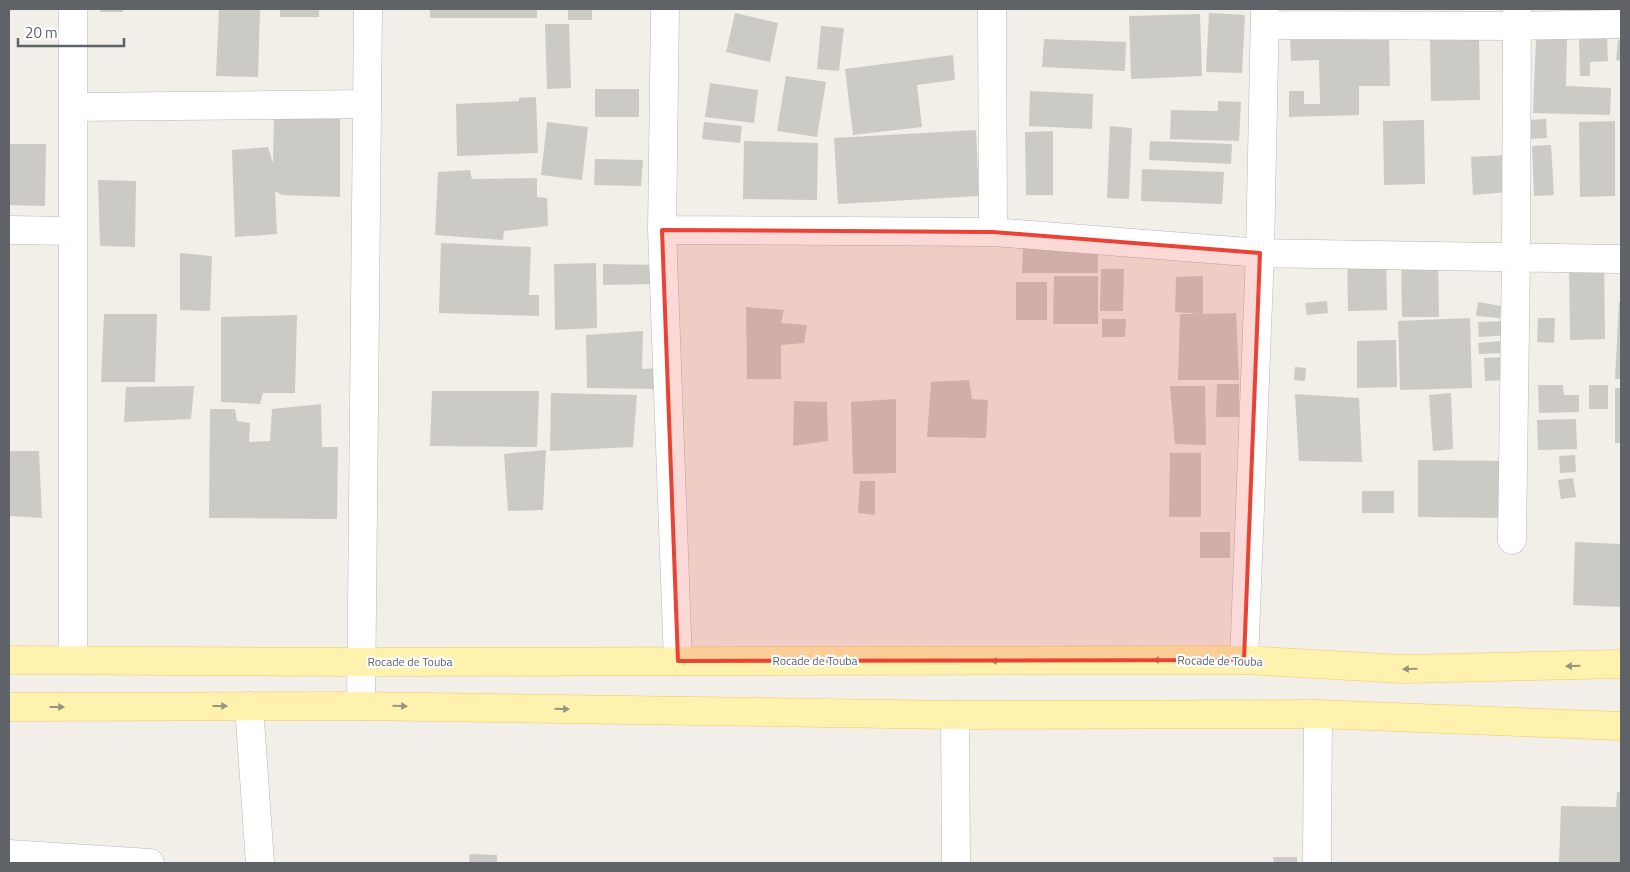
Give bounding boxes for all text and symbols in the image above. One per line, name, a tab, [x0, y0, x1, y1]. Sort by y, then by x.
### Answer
scale bar	[18, 15, 124, 47]
text: 20 m	[25, 21, 58, 44]
street label: Rocade de Touba	[1177, 650, 1263, 671]
street label: Rocade de Touba	[772, 651, 858, 670]
street label: Rocade de Touba	[367, 652, 453, 671]
one-way arrow	[1152, 656, 1168, 664]
one-way arrow	[990, 657, 1006, 665]
one-way arrow	[1564, 662, 1580, 670]
one-way arrow	[1402, 665, 1418, 673]
one-way arrow	[212, 702, 228, 710]
one-way arrow	[50, 703, 66, 711]
one-way arrow	[392, 703, 408, 711]
one-way arrow	[555, 705, 571, 713]

